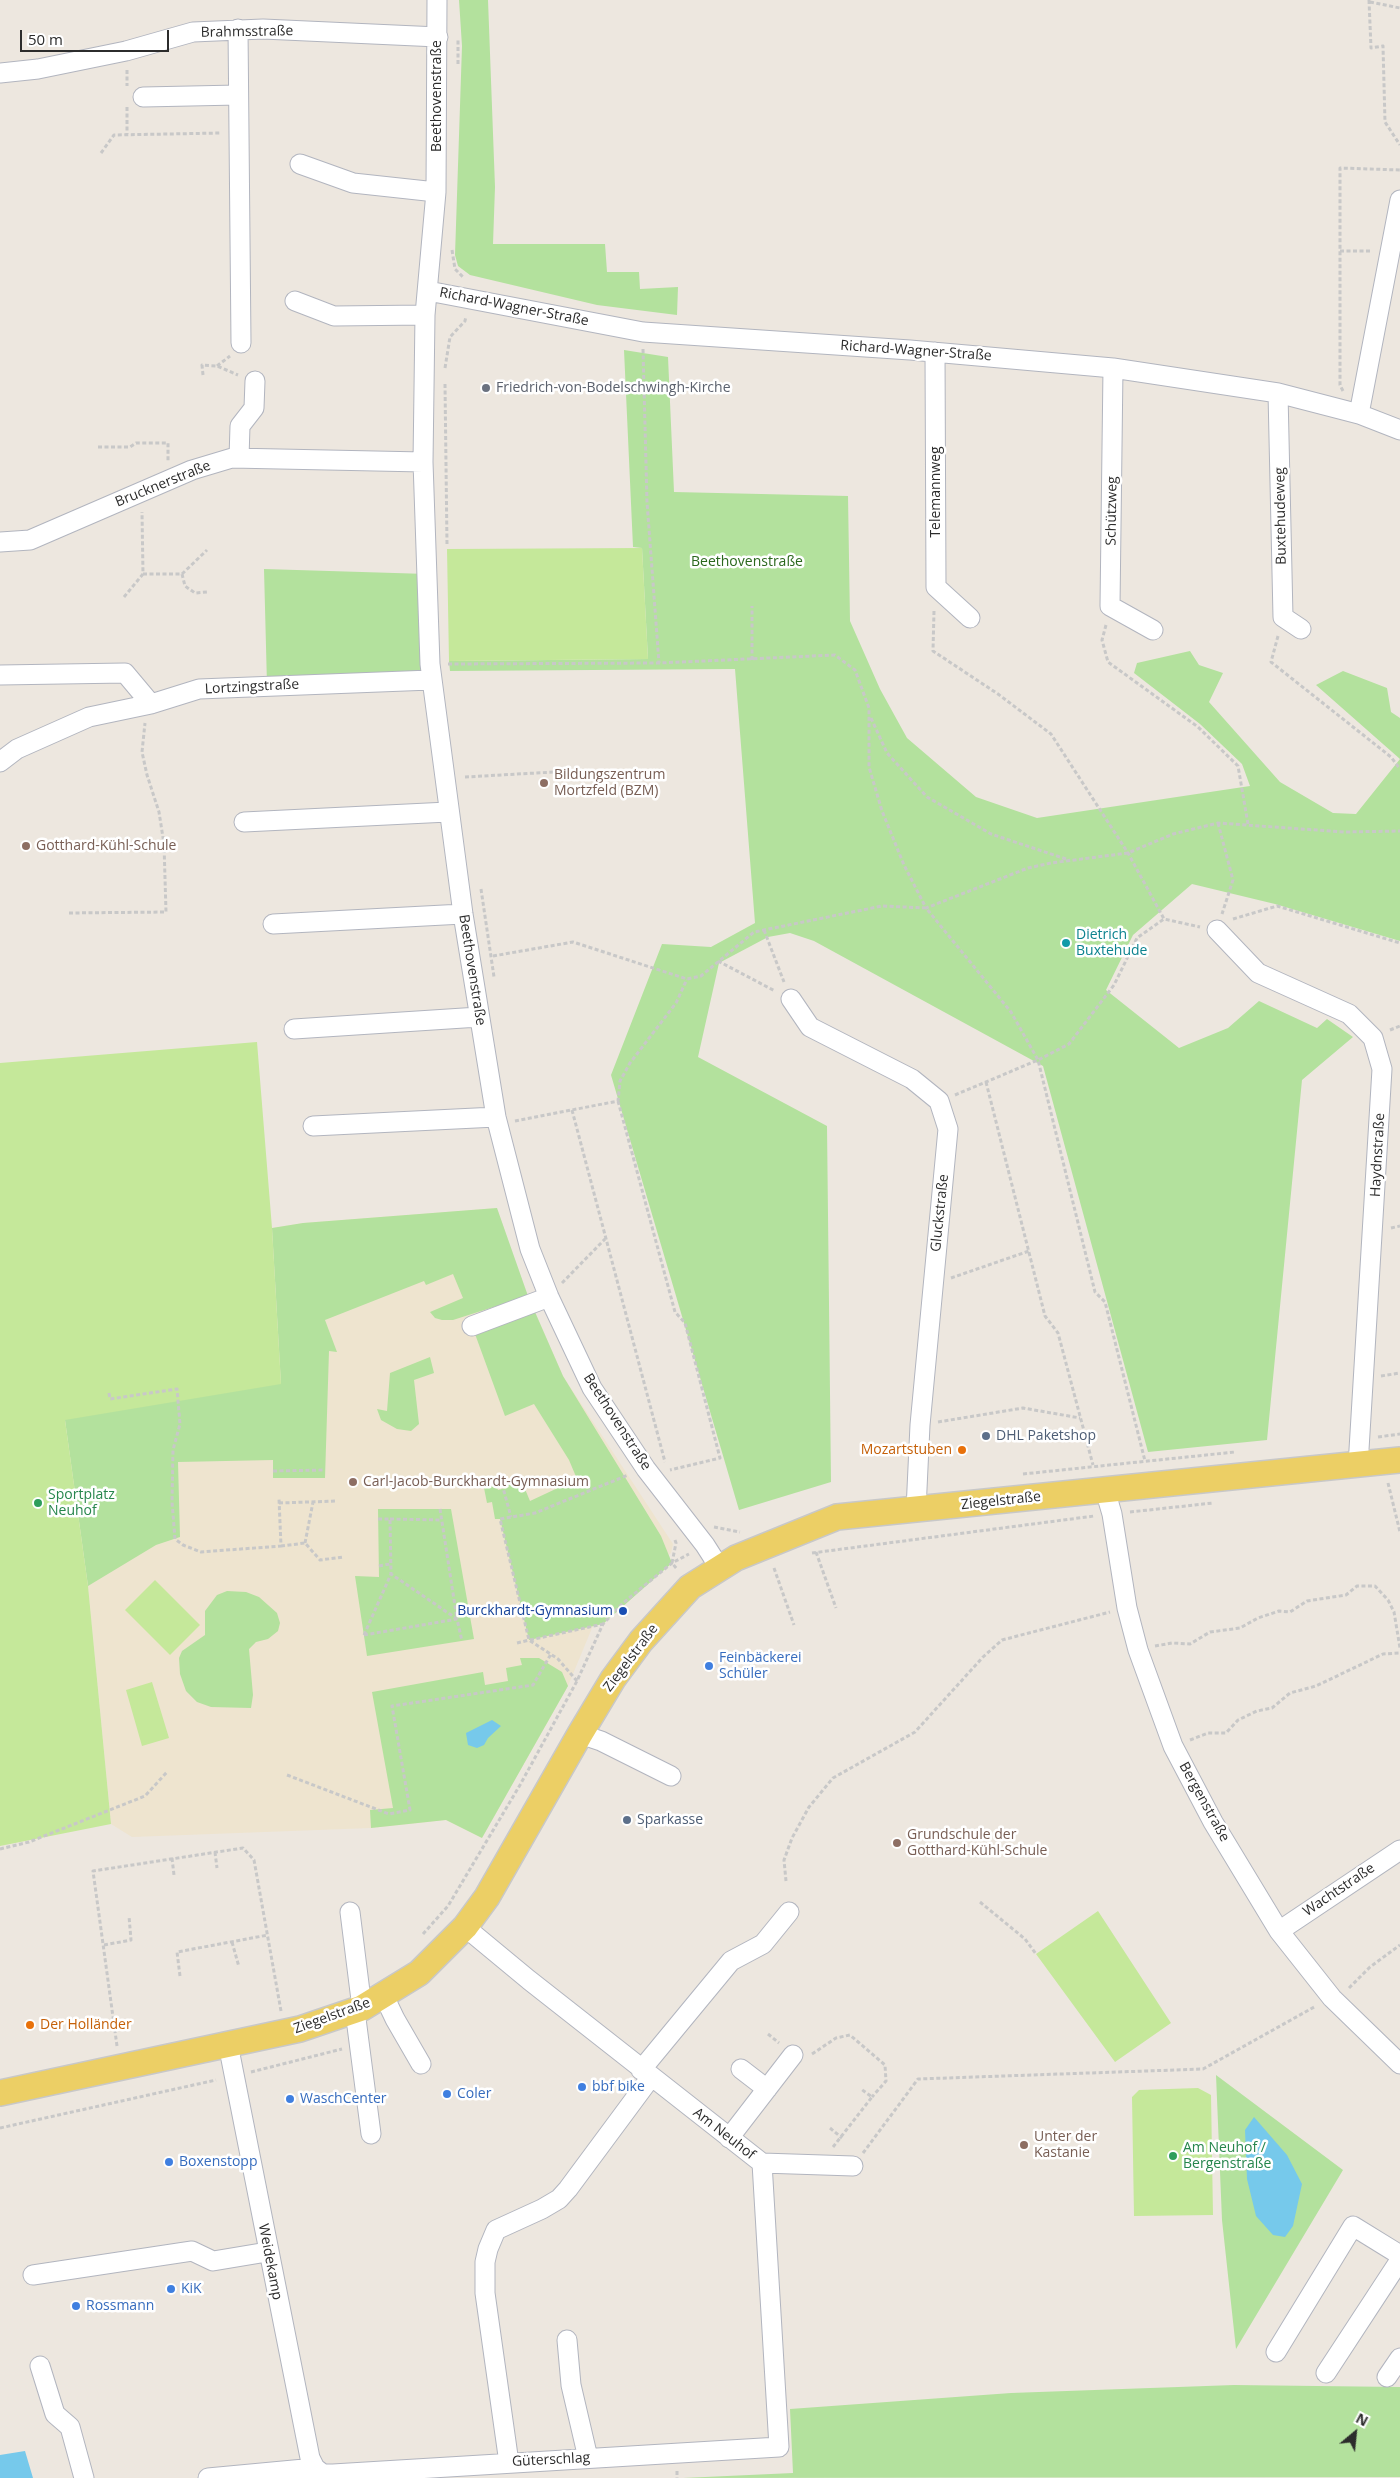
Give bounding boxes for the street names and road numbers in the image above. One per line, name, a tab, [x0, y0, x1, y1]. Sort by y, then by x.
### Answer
street label: Brahmsstraße	[201, 23, 293, 41]
street label: Beethovenstraße	[429, 40, 445, 152]
street label: Richard-Wagner-Straße	[438, 284, 590, 330]
street label: Richard-Wagner-Straße	[840, 337, 992, 365]
street label: Telemannweg	[928, 446, 944, 538]
street label: Brucknerstraße	[113, 457, 213, 511]
street label: Buxtehudeweg	[1272, 467, 1290, 565]
street label: Schützweg	[1103, 476, 1121, 546]
street label: Lortzingstraße	[204, 676, 300, 698]
street label: Beethovenstraße	[455, 913, 489, 1027]
street label: Haydnstraße	[1367, 1113, 1389, 1197]
street label: Gluckstraße	[928, 1173, 952, 1253]
street label: Beethovenstraße	[579, 1370, 655, 1474]
street label: Ziegelstraße	[960, 1488, 1042, 1514]
street label: Ziegelstraße	[600, 1621, 662, 1695]
street label: Bergenstraße	[1175, 1759, 1233, 1845]
street label: Wachtstraße	[1300, 1860, 1378, 1920]
street label: Ziegelstraße	[291, 1994, 373, 2038]
street label: Am Neuhof	[690, 2105, 758, 2163]
street label: Weidekamp	[254, 2222, 286, 2302]
street label: Güterschlag	[512, 2450, 590, 2470]

